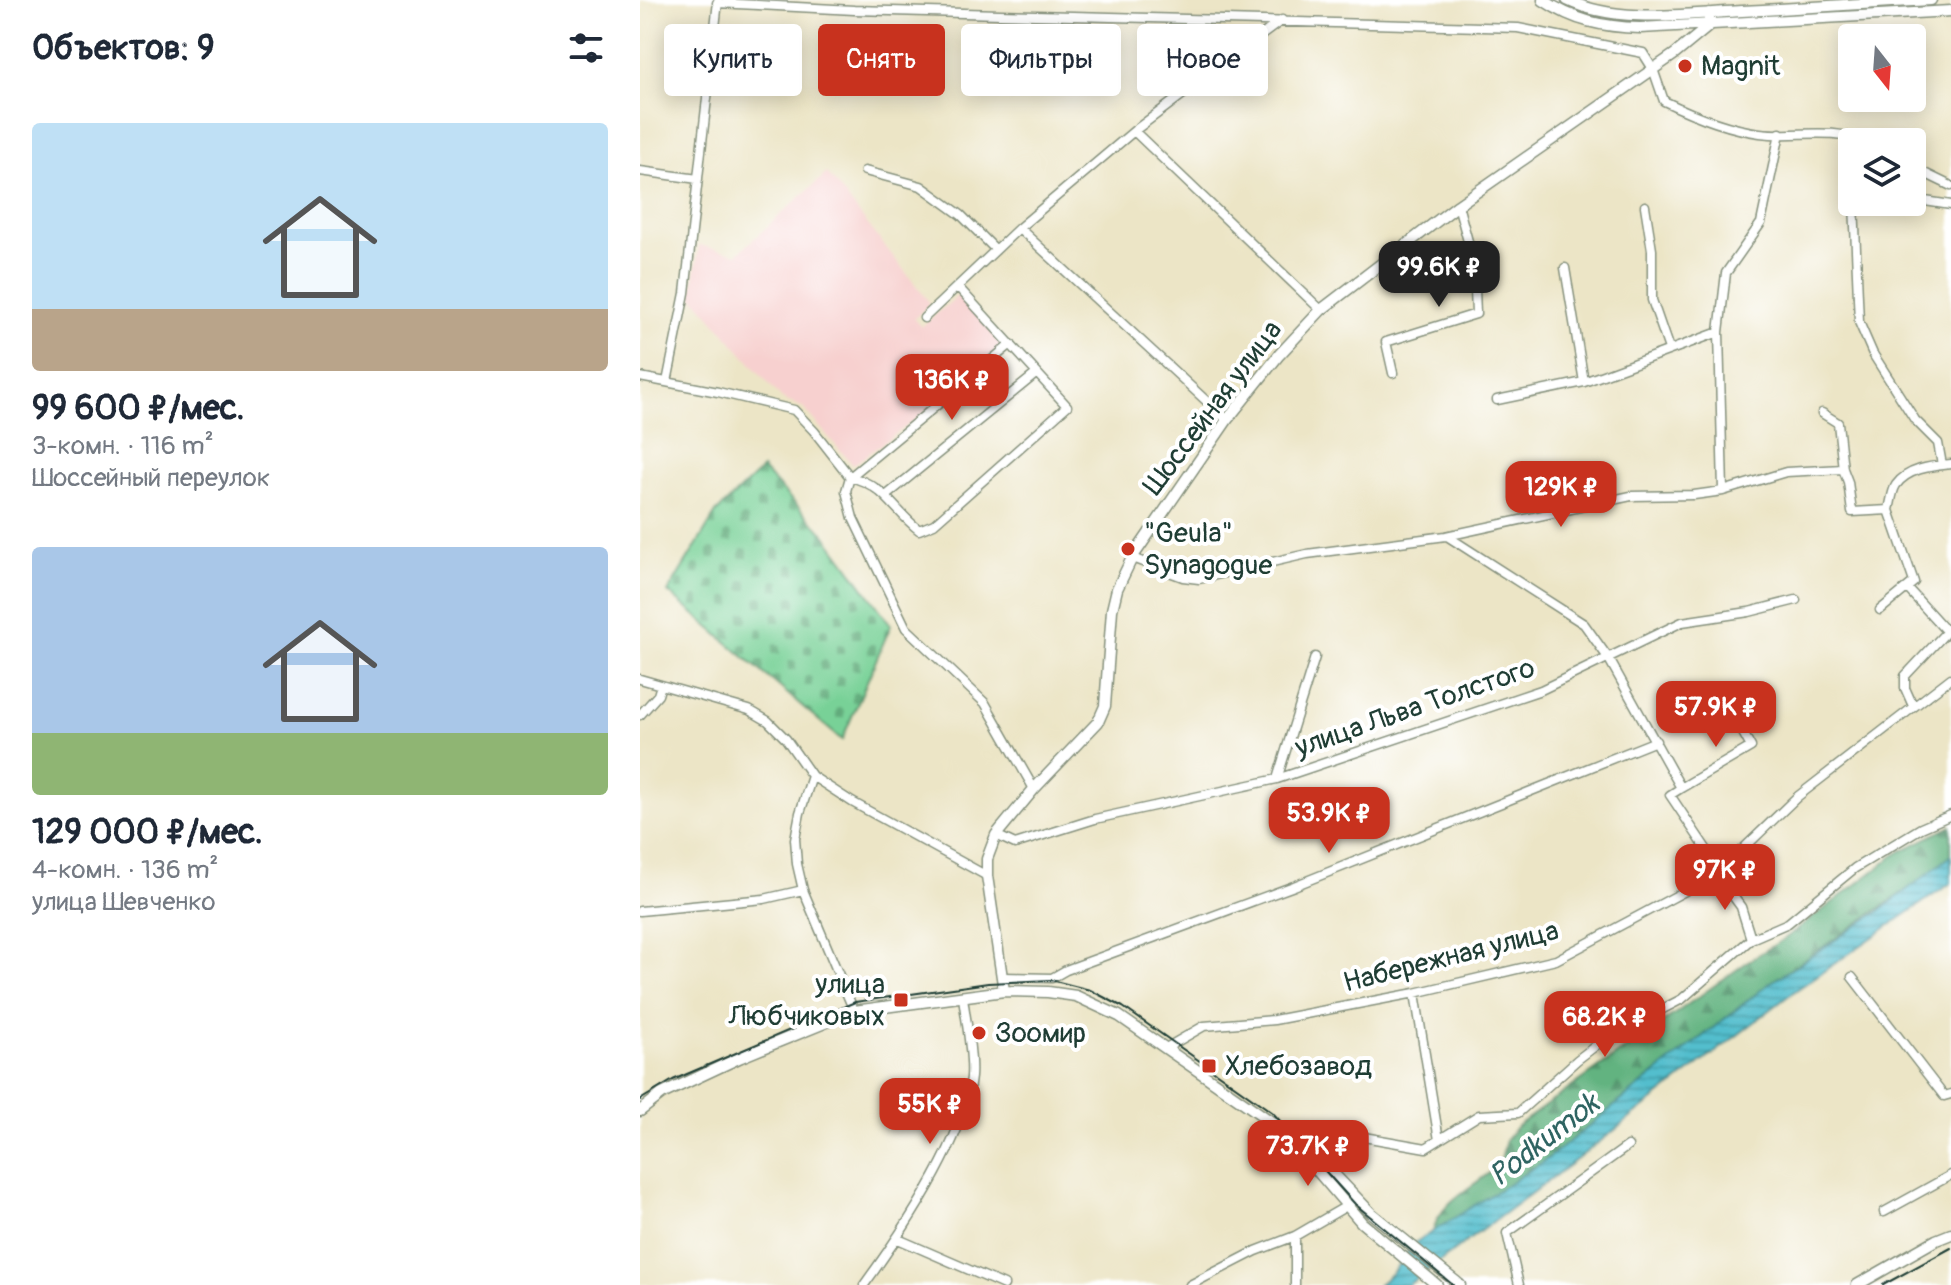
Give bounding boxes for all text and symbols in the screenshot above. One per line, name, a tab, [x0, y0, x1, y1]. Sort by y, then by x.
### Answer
chip: Купить	[664, 24, 802, 96]
chip: Снять	[818, 24, 945, 96]
chip: Фильтры	[961, 24, 1121, 96]
chip: Новое	[1137, 24, 1268, 96]
north arrow	[1838, 24, 1926, 112]
map controls	[1838, 24, 1926, 216]
icon: filters	[564, 26, 608, 70]
text: Объектов: 9	[32, 27, 214, 70]
place label: Magnit	[1701, 49, 1781, 84]
marker: Magnit	[1676, 57, 1694, 75]
button: layers	[1838, 128, 1926, 216]
icon: home	[248, 175, 392, 319]
pin: 99.6K ₽	[1365, 241, 1513, 309]
text: 99.6K ₽	[1397, 251, 1481, 283]
street label: Шоссейная улица	[1136, 314, 1290, 502]
pin: 136K ₽	[887, 354, 1017, 422]
text: 136K ₽	[914, 364, 990, 396]
text: 99 600 ₽/мес.	[32, 387, 245, 430]
text: 3-комн. · 116 m²	[32, 430, 214, 462]
pin: 129K ₽	[1496, 461, 1626, 529]
text: Шоссейный переулок	[32, 462, 270, 494]
text: 129K ₽	[1523, 471, 1599, 503]
place label: "Geula" Synagogue	[1144, 516, 1272, 583]
marker: "Geula" Synagogue	[1119, 540, 1137, 558]
icon: home	[248, 599, 392, 743]
street label: улица Льва Толстого	[1290, 651, 1539, 766]
pin: 57.9K ₽	[1642, 681, 1790, 749]
text: 57.9K ₽	[1674, 691, 1758, 723]
pin: 53.9K ₽	[1255, 787, 1403, 855]
text: 53.9K ₽	[1287, 797, 1371, 829]
text: 129 000 ₽/мес.	[32, 811, 263, 854]
pin: 97K ₽	[1669, 844, 1781, 912]
text: 4-комн. · 136 m²	[32, 854, 218, 886]
text: 97K ₽	[1693, 854, 1757, 886]
text: улица Шевченко	[32, 886, 216, 918]
street label: Набережная улица	[1340, 913, 1562, 1001]
place label: улица Любчиковых	[727, 967, 885, 1034]
marker: улица Любчиковых	[892, 991, 910, 1009]
pin: 68.2K ₽	[1531, 991, 1679, 1059]
text: 68.2K ₽	[1562, 1001, 1648, 1033]
place label: Зоомир	[995, 1016, 1086, 1051]
marker: Зоомир	[970, 1024, 988, 1042]
place label: Хлебозавод	[1225, 1049, 1372, 1084]
marker: Хлебозавод	[1200, 1057, 1218, 1075]
pin: 55K ₽	[874, 1078, 986, 1146]
water label: Podkumok	[1482, 1084, 1608, 1194]
text: 55K ₽	[897, 1088, 963, 1120]
pin: 73.7K ₽	[1234, 1120, 1382, 1188]
text: 73.7K ₽	[1266, 1130, 1350, 1162]

